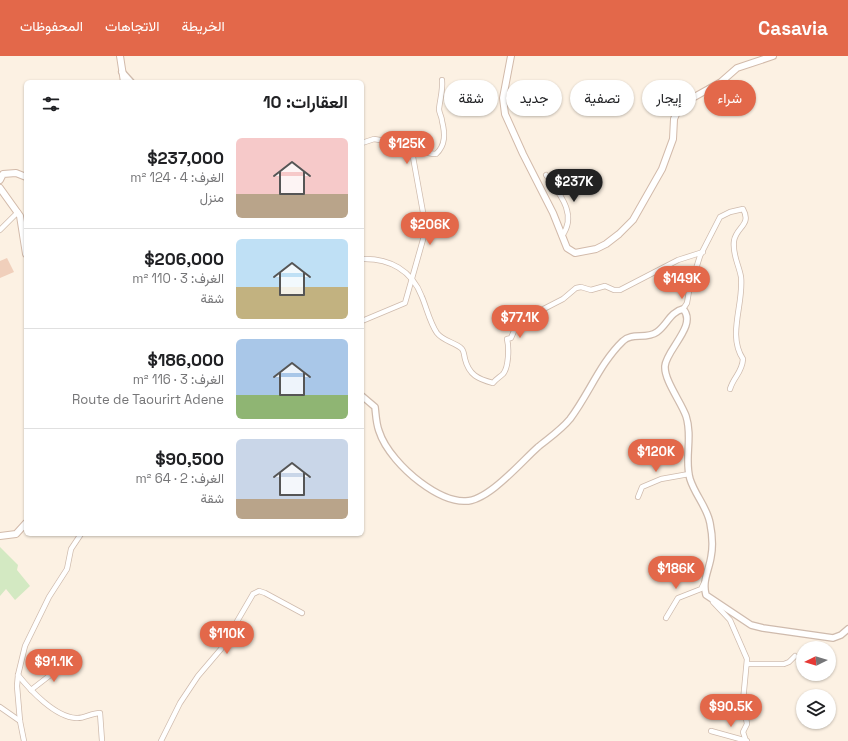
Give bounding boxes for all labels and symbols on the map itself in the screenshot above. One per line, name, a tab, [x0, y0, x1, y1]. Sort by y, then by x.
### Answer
pin: $125K	[379, 131, 435, 165]
pin: $237K	[546, 169, 602, 203]
pin: $206K	[402, 212, 458, 246]
pin: $149K	[654, 266, 710, 300]
pin: $77.1K	[487, 305, 553, 339]
pin: $120K	[628, 439, 684, 473]
pin: $186K	[648, 556, 704, 590]
pin: $110K	[199, 621, 255, 655]
north arrow	[796, 641, 836, 681]
pin: $91.1K	[21, 649, 87, 683]
pin: $90.5K	[698, 694, 764, 728]

